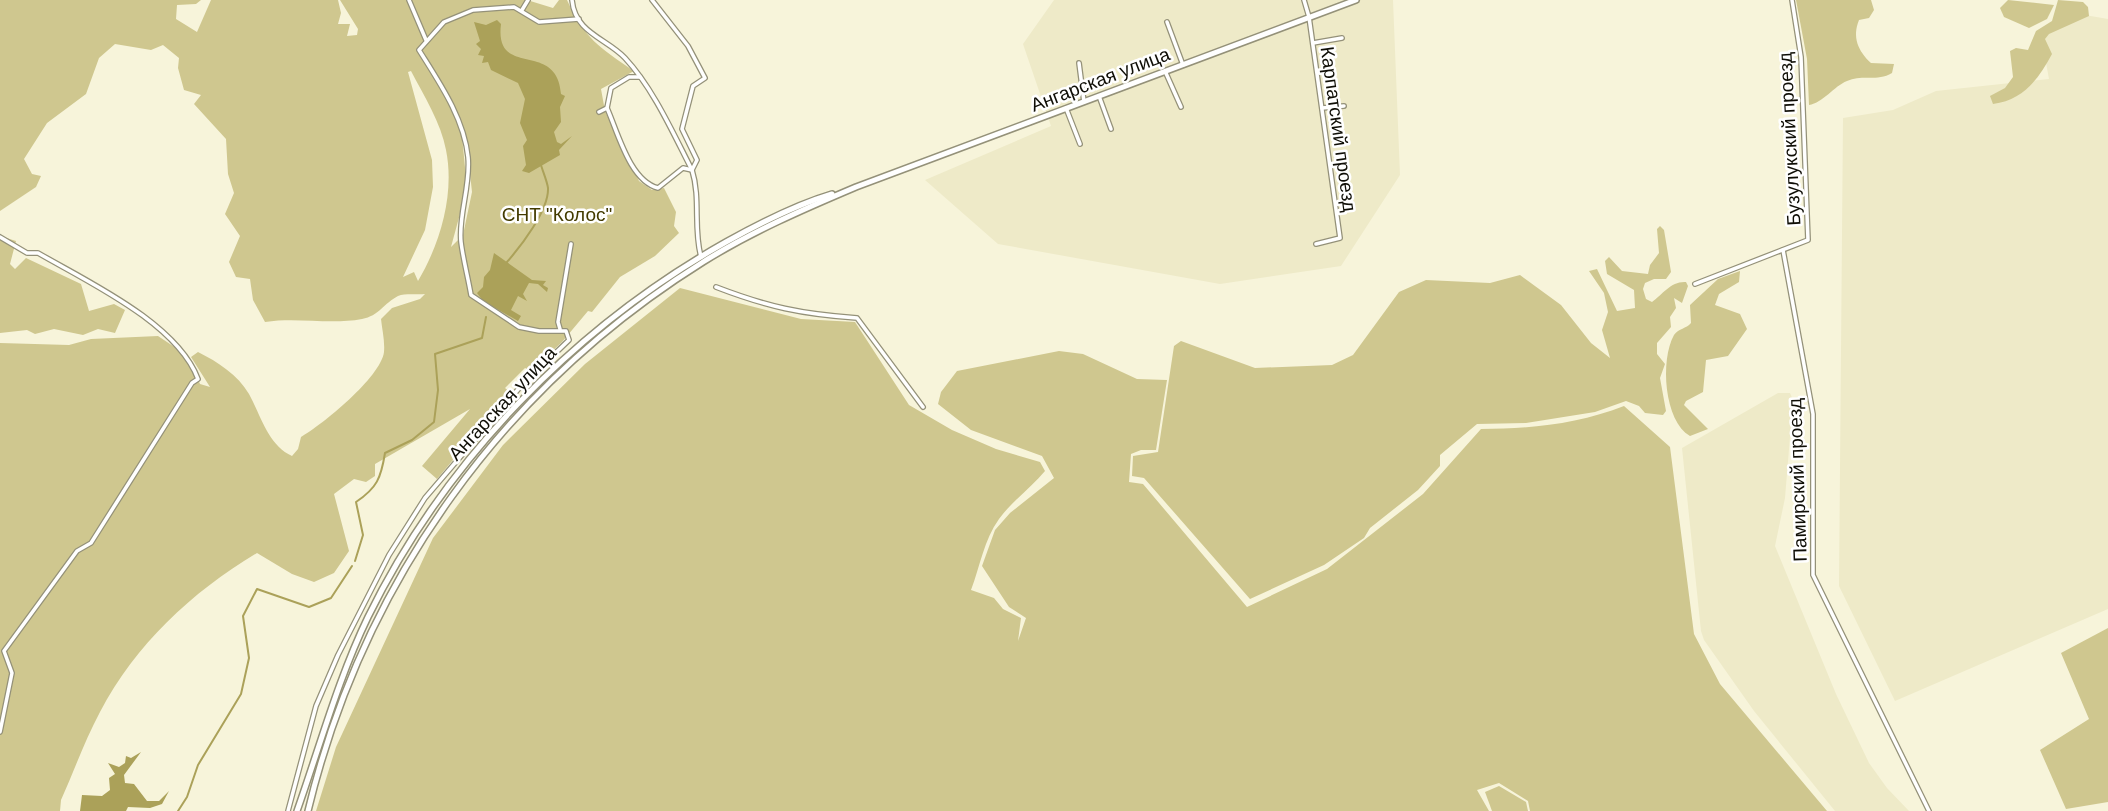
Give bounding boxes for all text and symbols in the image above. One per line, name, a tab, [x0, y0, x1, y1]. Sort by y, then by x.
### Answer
street label: Ангарская улица	[1028, 43, 1173, 116]
street label: Карпатский проезд	[1317, 45, 1360, 213]
street label: Бузулукский проезд	[1774, 52, 1805, 226]
park label: СНТ "Колос"	[502, 204, 612, 225]
street label: Ангарская улица	[444, 342, 561, 464]
street label: Памирский проезд	[1784, 398, 1811, 562]

